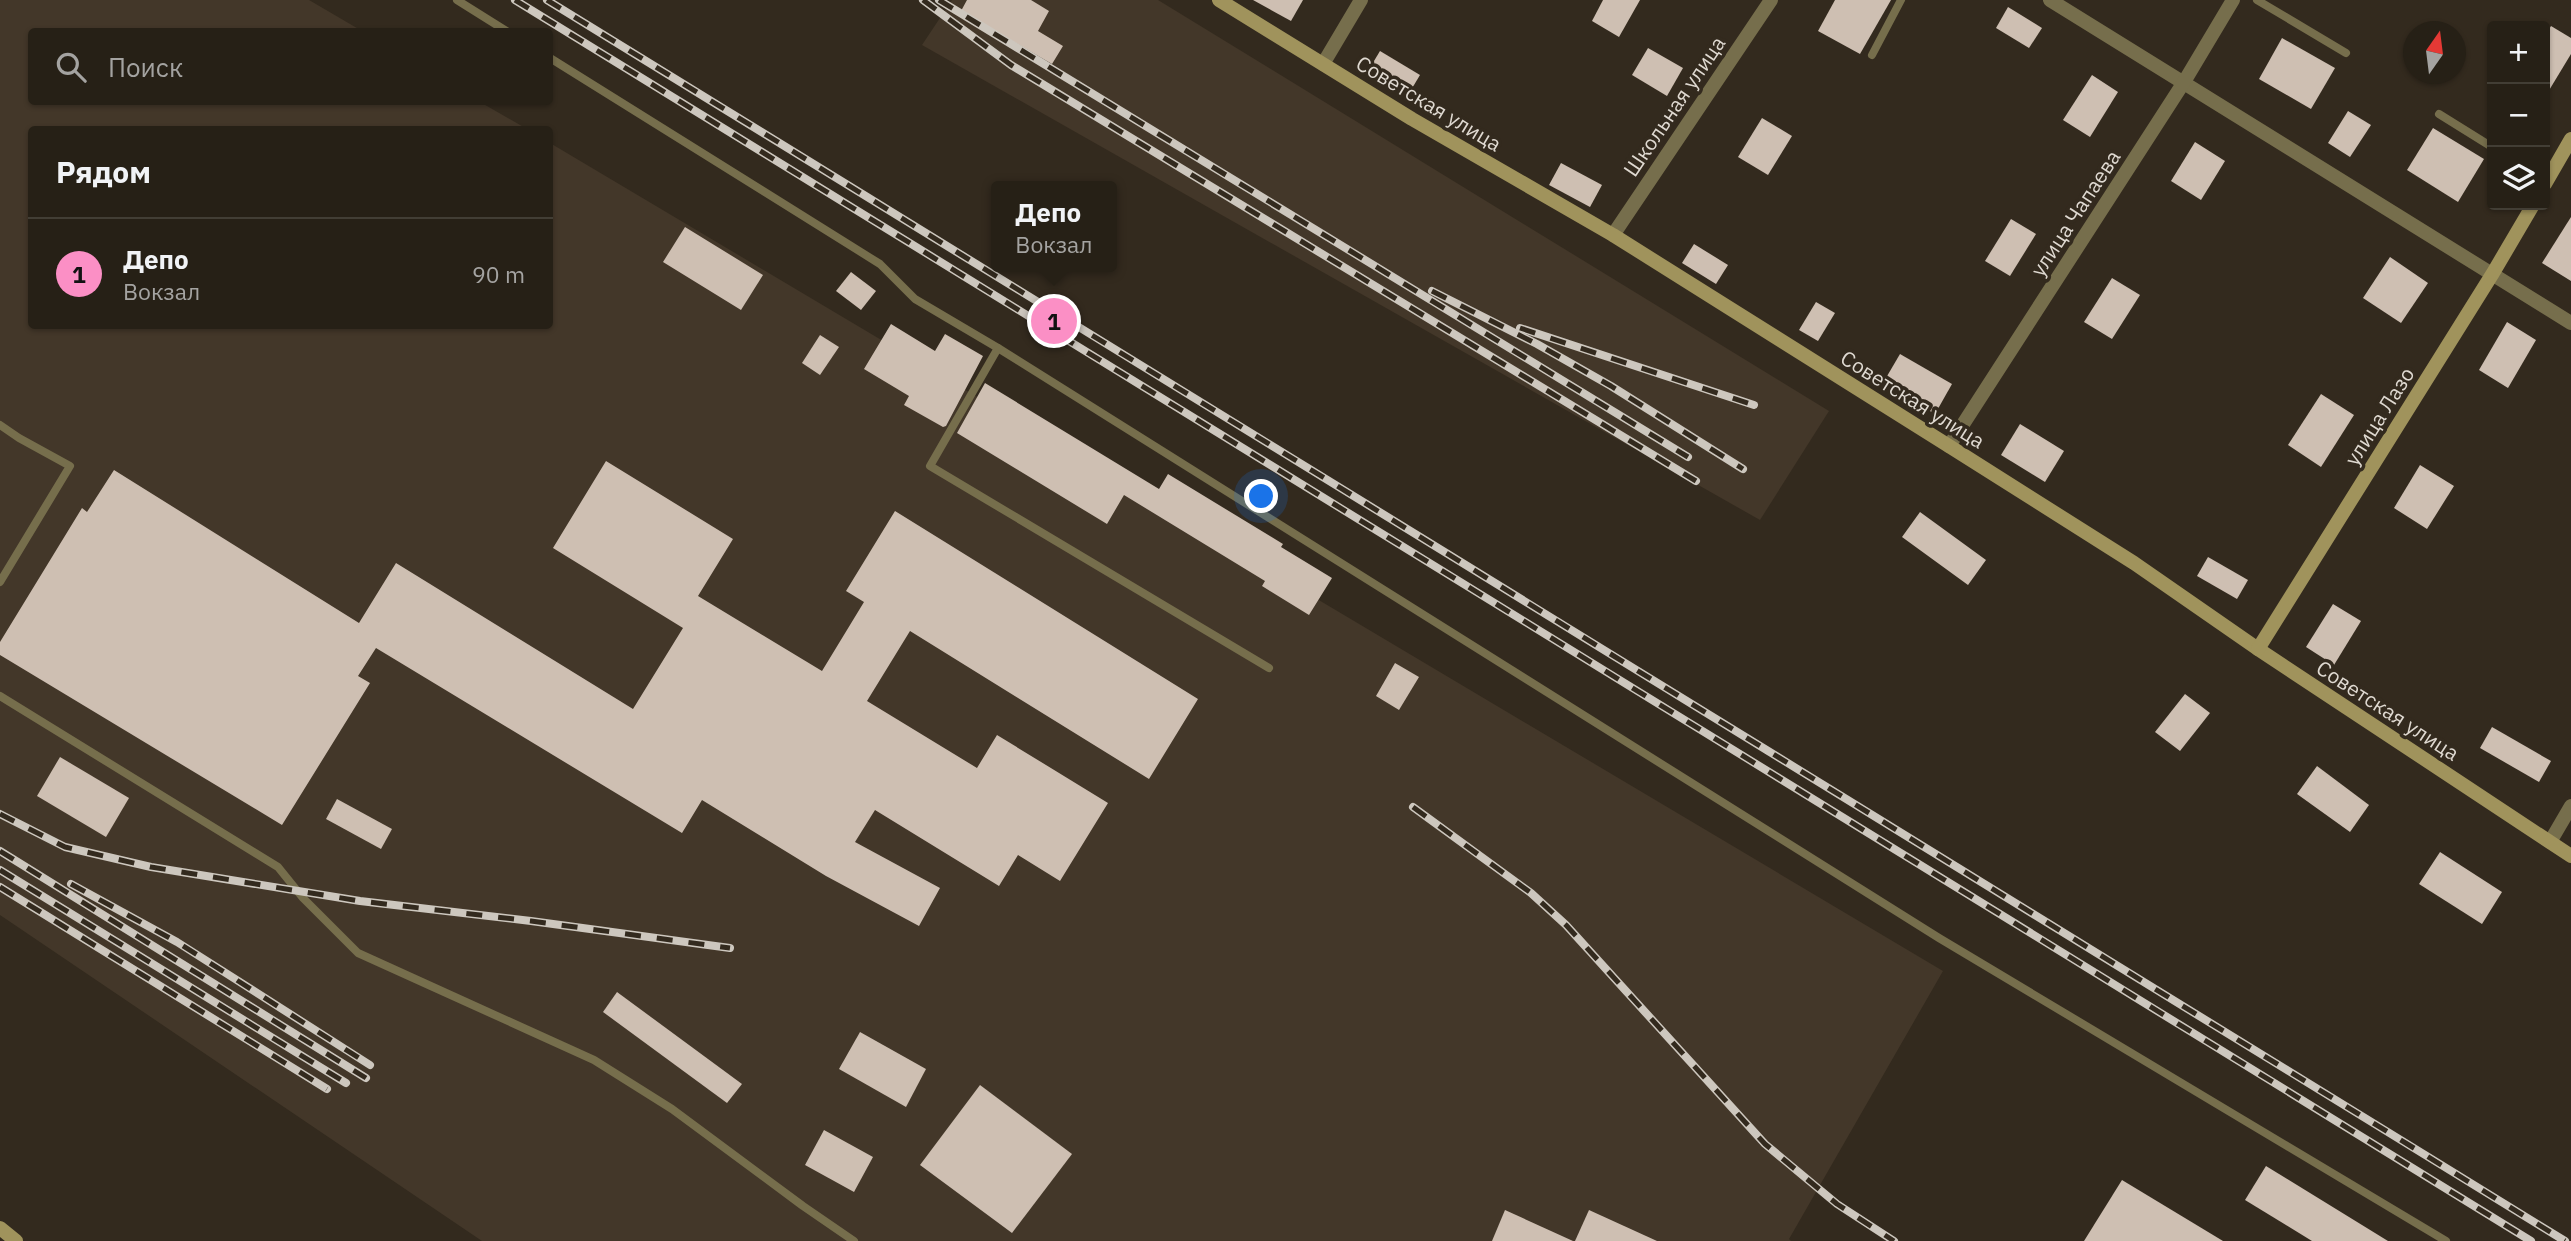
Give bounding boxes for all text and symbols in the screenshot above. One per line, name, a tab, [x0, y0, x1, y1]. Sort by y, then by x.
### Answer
north arrow	[2403, 21, 2466, 84]
map controls	[2487, 21, 2550, 210]
button: +	[2487, 21, 2550, 84]
search box	[28, 28, 553, 105]
street label: Школьная улица	[1617, 30, 1731, 182]
icon: search	[52, 48, 90, 86]
street label: Советская улица	[1351, 49, 1507, 157]
text: Поиск	[108, 50, 183, 84]
button: −	[2487, 84, 2550, 147]
street label: улица Чапаева	[2024, 144, 2126, 282]
button: layers	[2487, 147, 2550, 210]
text: Рядом	[56, 152, 151, 191]
popup	[991, 181, 1117, 272]
text: Депо	[1015, 195, 1081, 229]
text: Вокзал	[1015, 229, 1093, 259]
text: Депо	[123, 242, 189, 276]
text: 1	[72, 259, 86, 289]
text: 90 m	[472, 259, 525, 289]
text: Вокзал	[123, 276, 200, 306]
pin: 1	[1031, 295, 1077, 347]
street label: Советская улица	[1836, 343, 1990, 455]
street label: улица Лазо	[2338, 362, 2420, 470]
your location	[1244, 479, 1278, 513]
street label: Советская улица	[2311, 653, 2465, 767]

